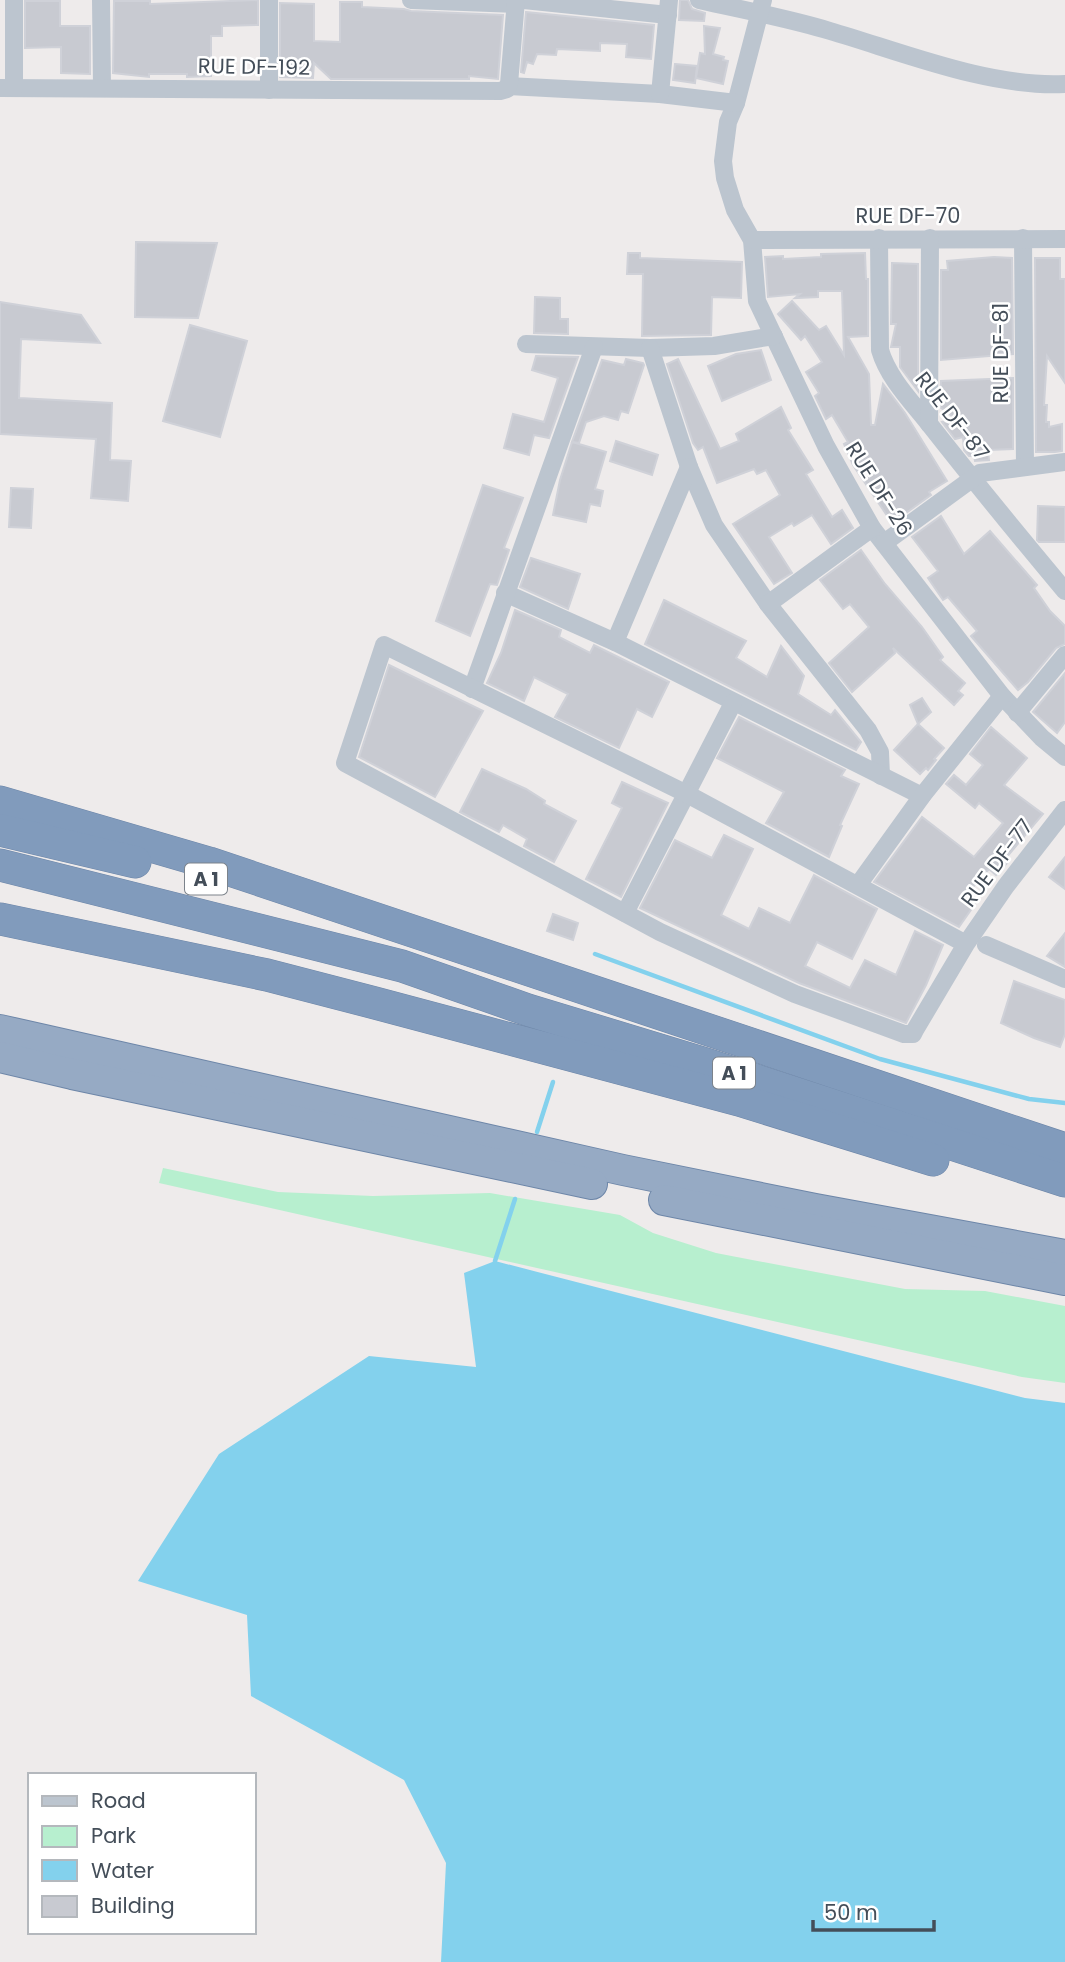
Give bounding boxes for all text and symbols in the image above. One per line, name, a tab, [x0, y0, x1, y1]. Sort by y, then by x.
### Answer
street label: RUE DF-192	[198, 51, 310, 82]
street label: RUE DF-70	[856, 201, 960, 230]
street label: RUE DF-81	[986, 303, 1015, 403]
street label: RUE DF-87	[909, 365, 996, 466]
street label: RUE DF-26	[839, 436, 920, 541]
street label: RUE DF-77	[954, 813, 1039, 913]
road number: A 1	[185, 864, 227, 894]
road number: A 1	[713, 1058, 755, 1088]
legend	[28, 1773, 256, 1934]
text: Road	[91, 1786, 146, 1815]
text: Park	[91, 1821, 136, 1850]
text: Water	[91, 1856, 154, 1885]
scale bar	[813, 1888, 934, 1932]
text: Building	[91, 1891, 175, 1920]
text: 50 m	[824, 1898, 878, 1927]

